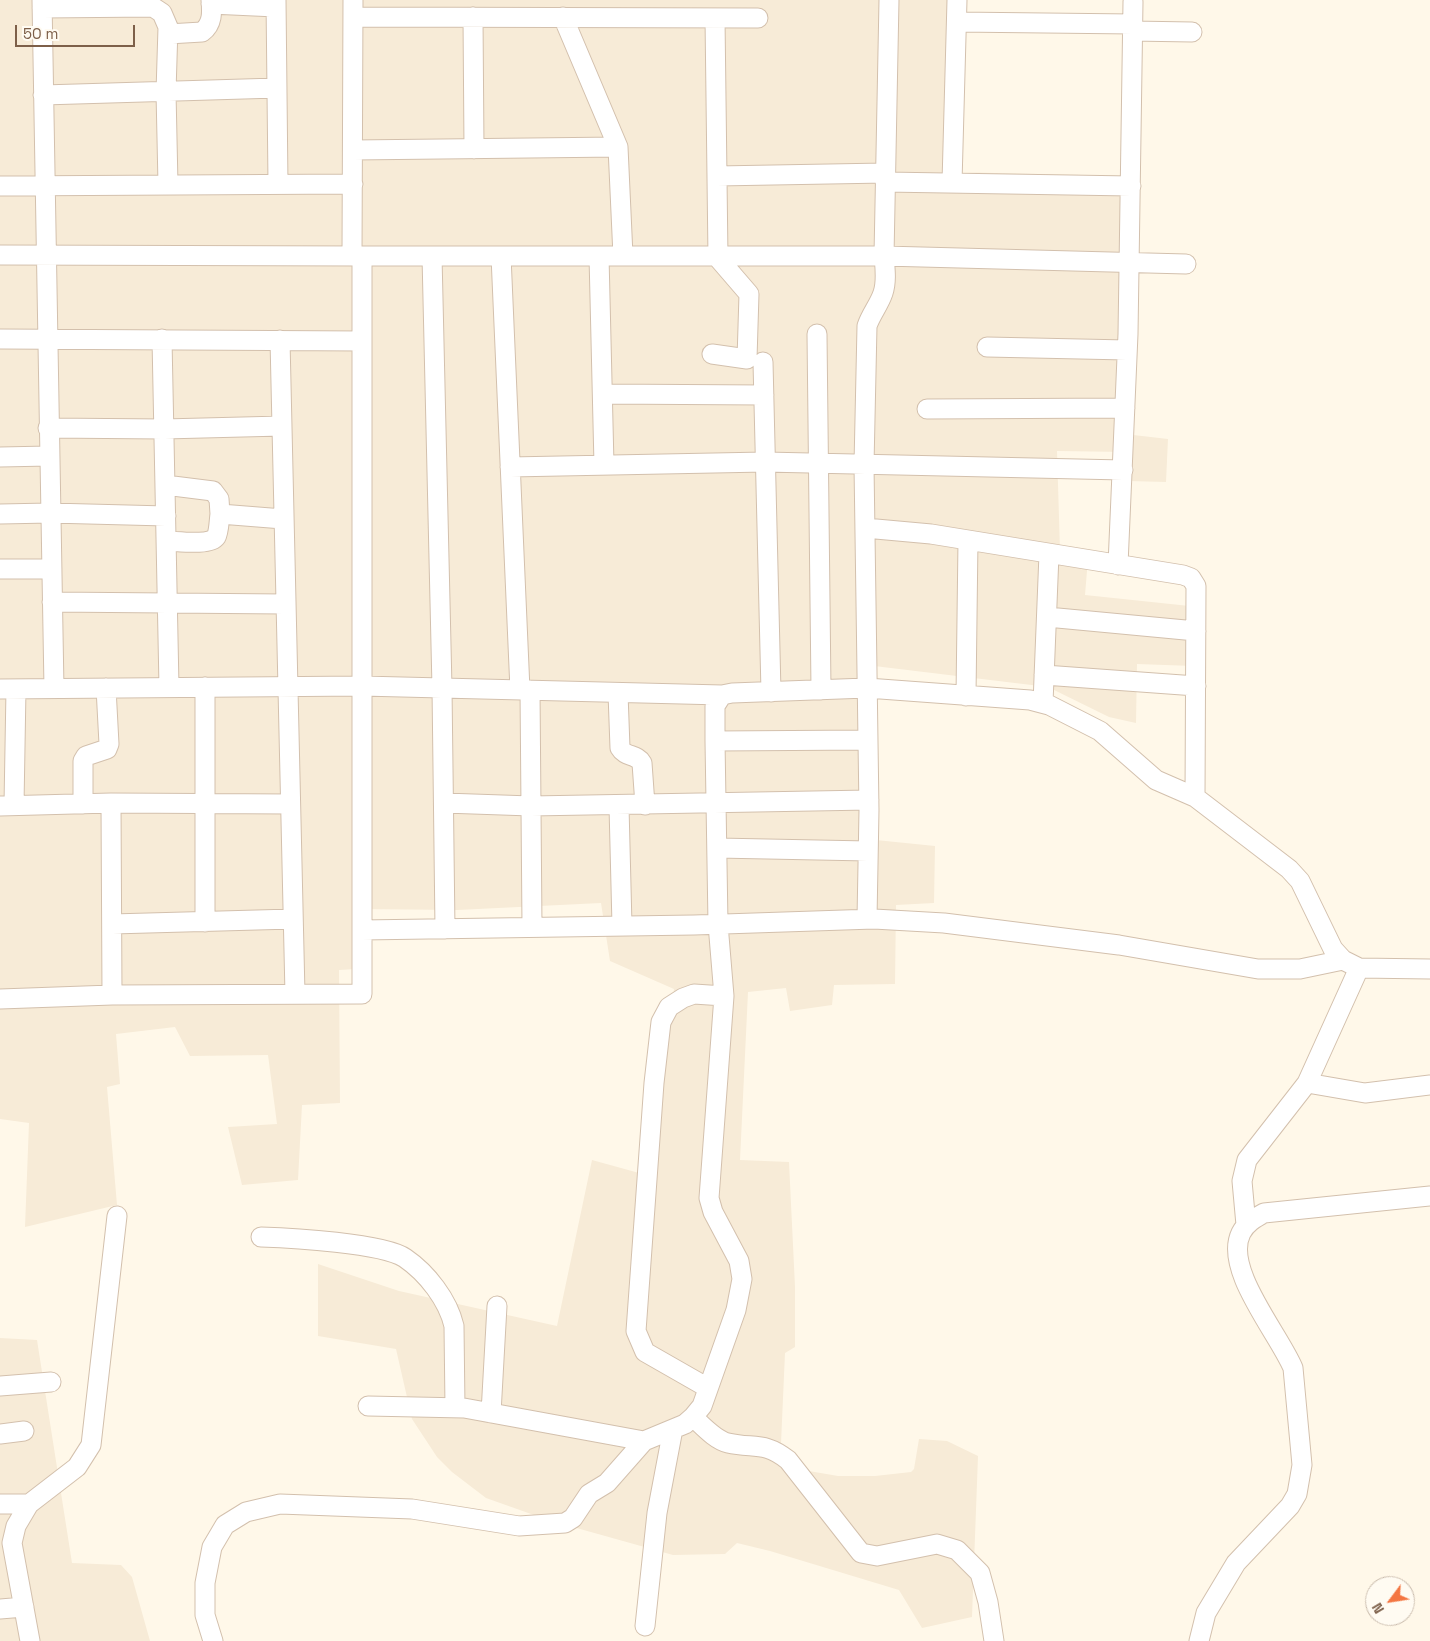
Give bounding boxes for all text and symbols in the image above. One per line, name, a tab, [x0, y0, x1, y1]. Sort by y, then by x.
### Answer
scale bar	[18, 15, 138, 47]
text: 50 m	[23, 24, 58, 43]
north arrow	[1365, 1576, 1415, 1626]
text: N	[1368, 1600, 1388, 1617]

